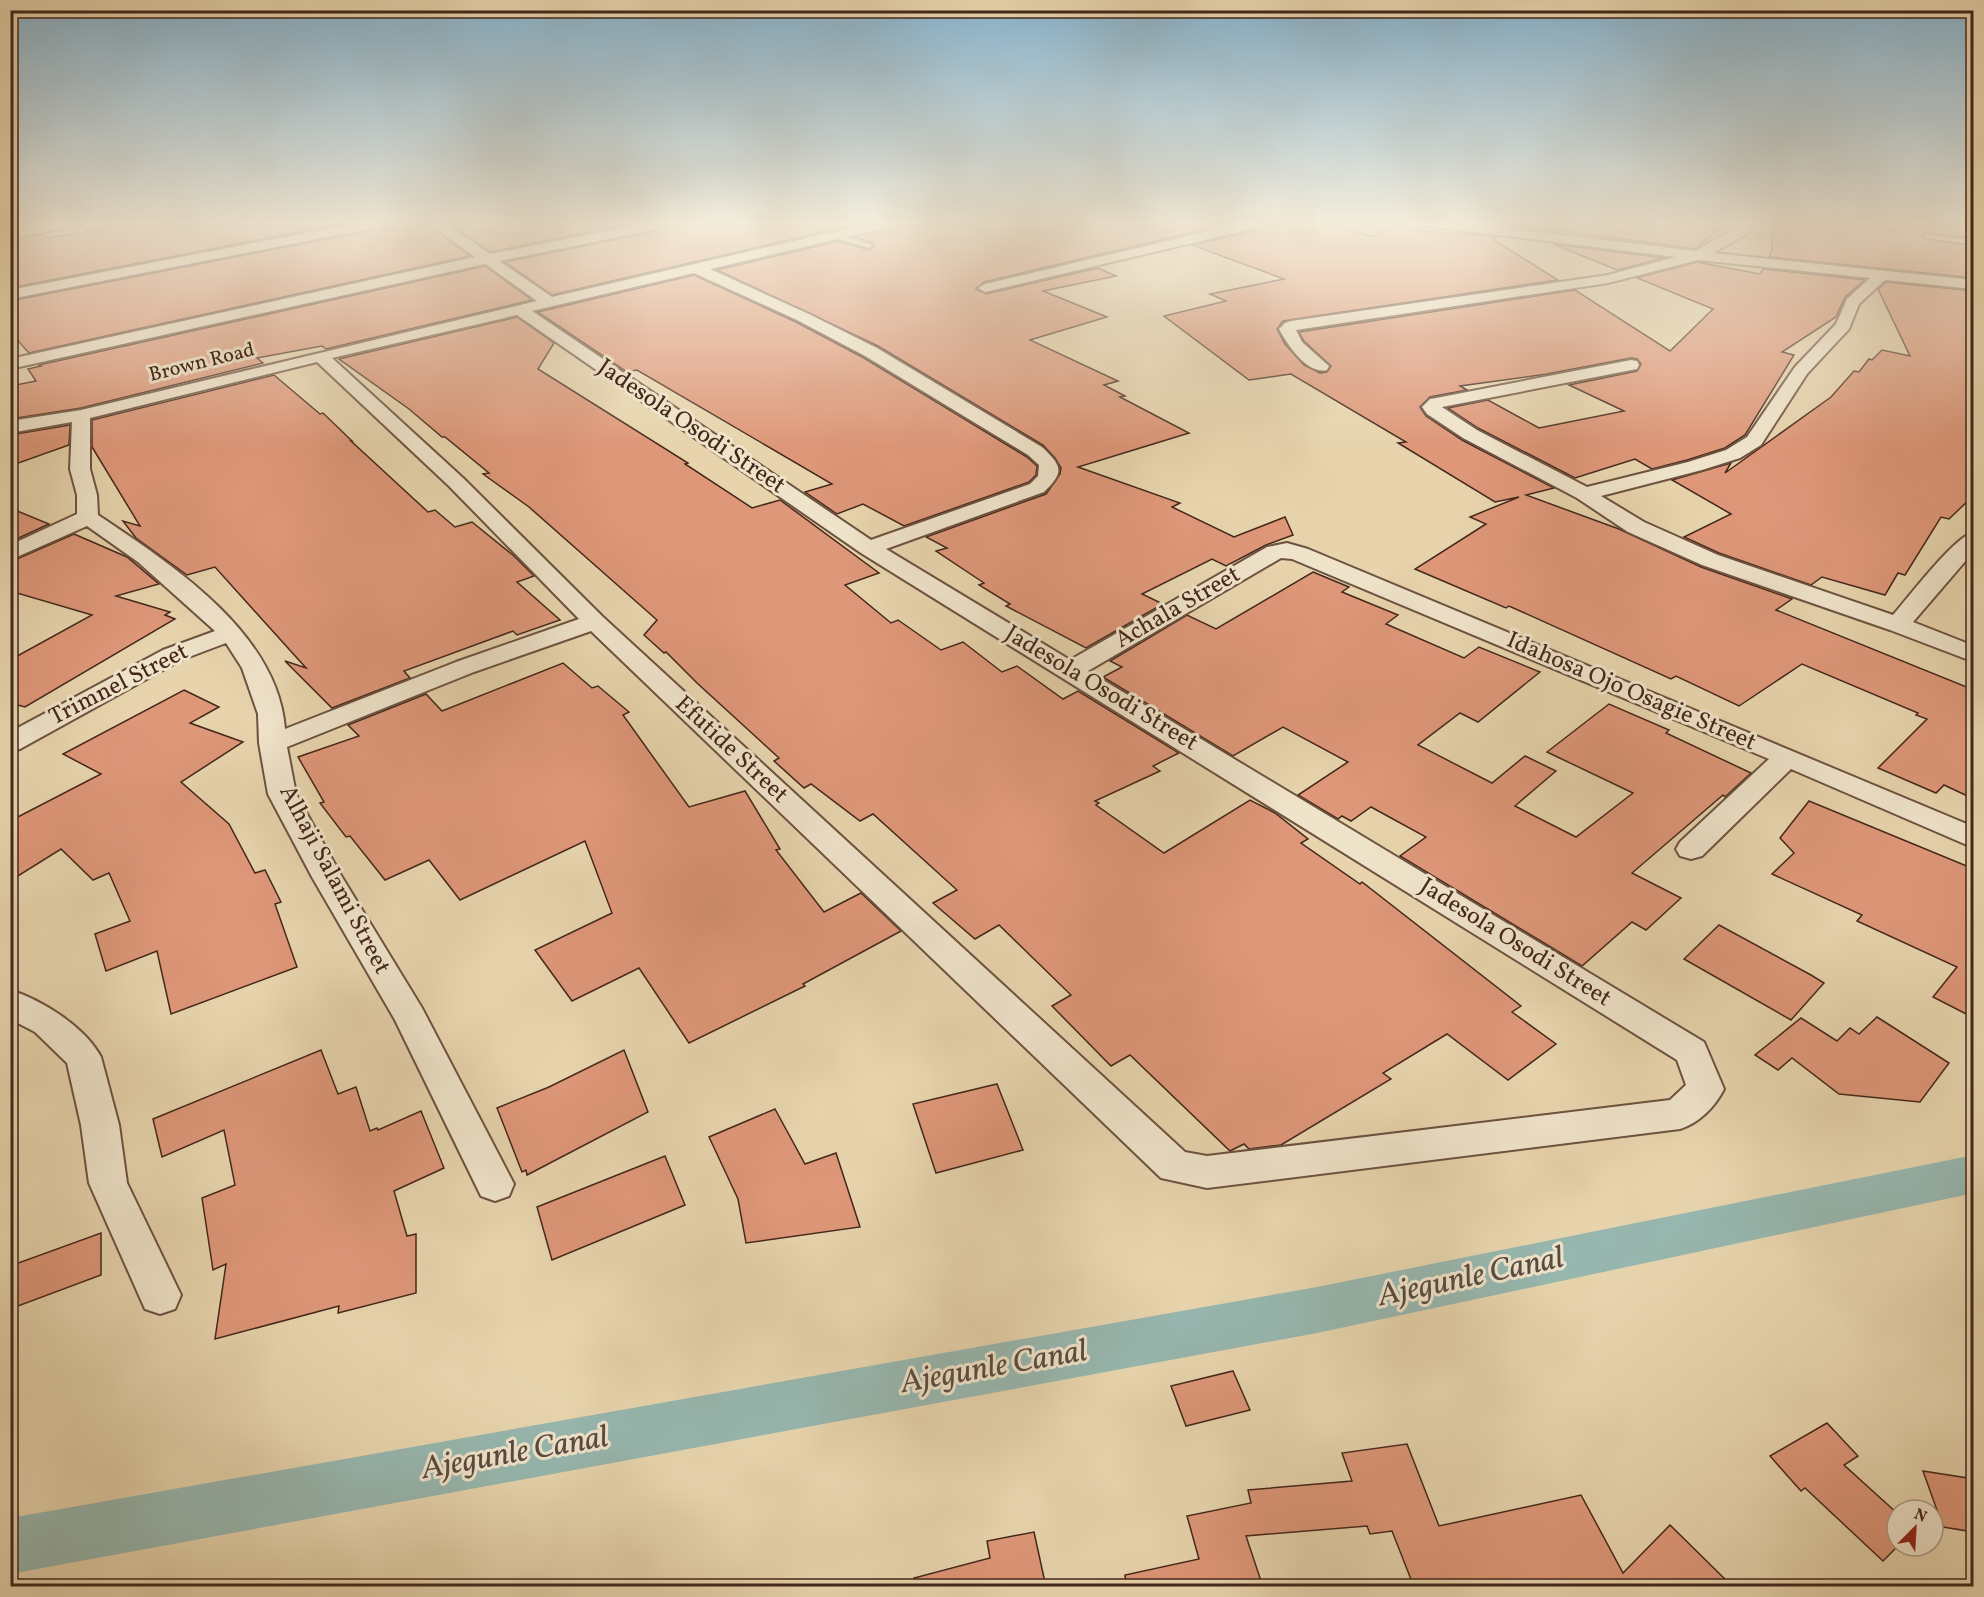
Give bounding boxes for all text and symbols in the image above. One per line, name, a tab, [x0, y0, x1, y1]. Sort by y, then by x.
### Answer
street label: Brown Road	[146, 336, 258, 390]
street label: Jadesola Osodi Street	[590, 351, 792, 503]
street label: Achala Street	[1109, 558, 1247, 658]
street label: Jadesola Osodi Street	[998, 618, 1204, 760]
street label: Idahosa Ojo Osagie Street	[1501, 624, 1761, 760]
street label: Trimnel Street	[43, 635, 195, 735]
street label: Efutide Street	[667, 688, 795, 812]
street label: Alhaji Salami Street	[270, 779, 398, 981]
street label: Jadesola Osodi Street	[1412, 870, 1618, 1016]
water label: Ajegunle Canal	[1373, 1237, 1568, 1319]
water label: Ajegunle Canal	[896, 1330, 1091, 1406]
water label: Ajegunle Canal	[417, 1416, 612, 1492]
north arrow	[1885, 1498, 1945, 1558]
text: N	[1911, 1504, 1930, 1529]

